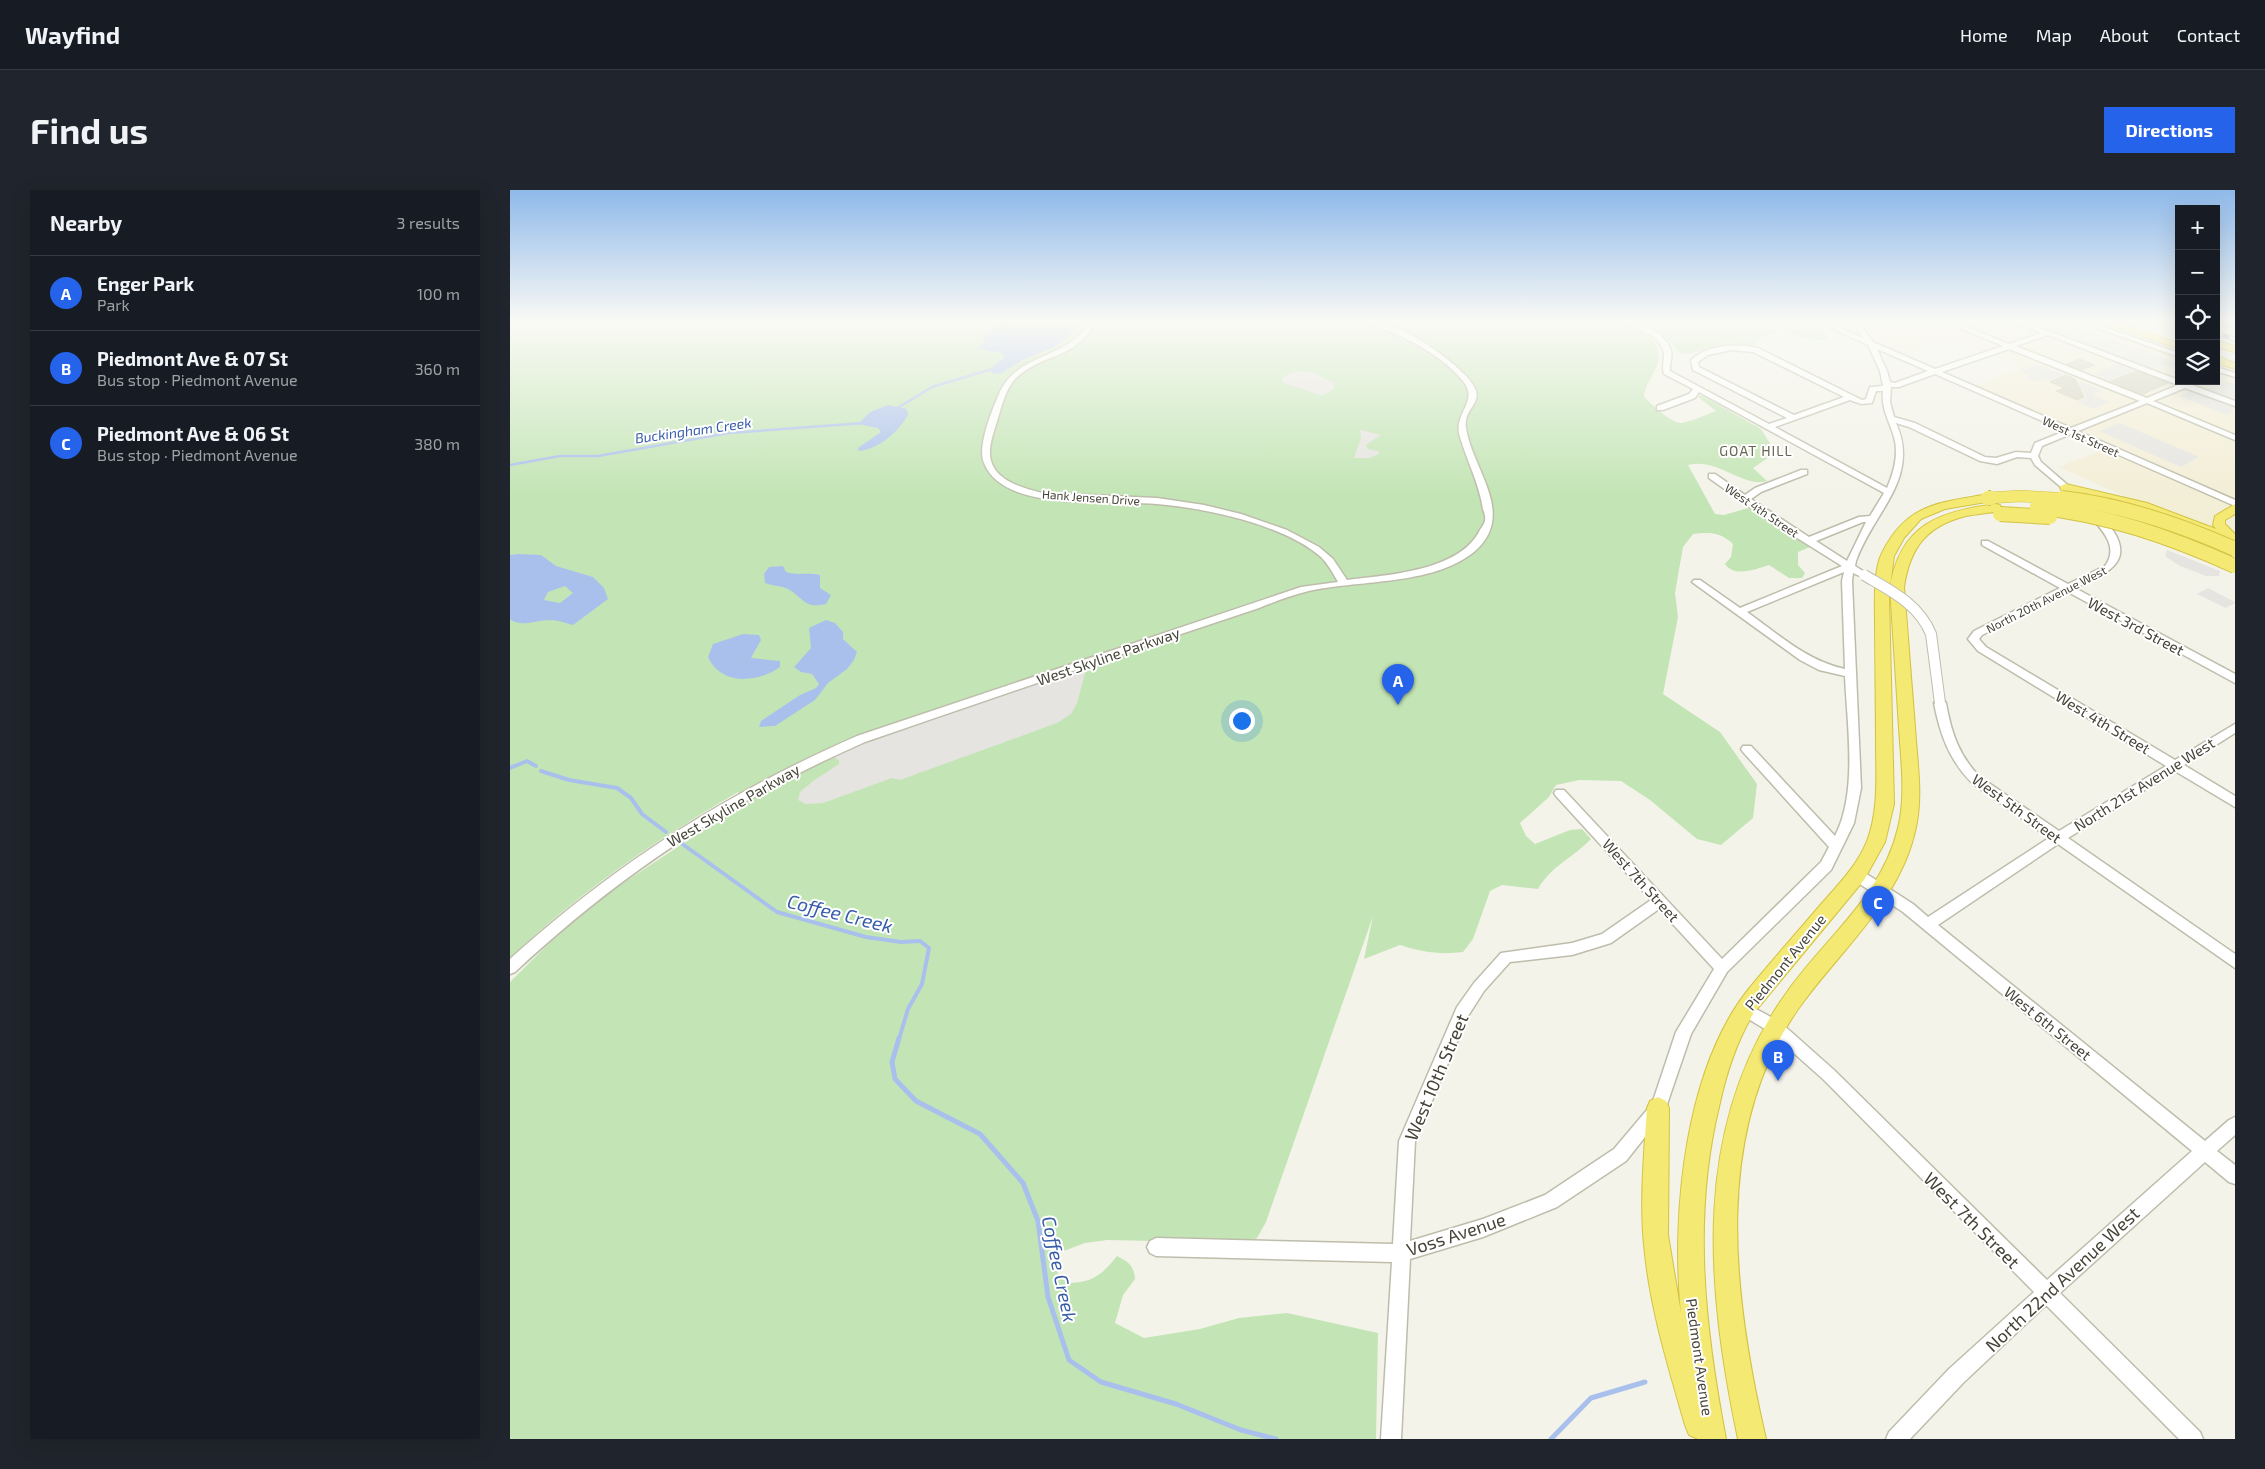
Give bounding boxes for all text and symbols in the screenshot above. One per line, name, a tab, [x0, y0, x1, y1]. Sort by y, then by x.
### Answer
text: Wayfind	[25, 20, 120, 49]
text: Home	[1960, 24, 2008, 46]
text: Map	[2036, 24, 2072, 46]
text: About	[2100, 24, 2149, 46]
text: Contact	[2177, 24, 2240, 46]
button: Directions	[2104, 107, 2235, 153]
text: Find us	[30, 109, 148, 151]
map controls	[2175, 205, 2220, 385]
button: +	[2175, 205, 2220, 250]
text: Nearby	[50, 210, 122, 235]
text: 3 results	[397, 213, 460, 232]
button: −	[2175, 250, 2220, 295]
text: Enger Park	[97, 272, 194, 295]
text: A	[61, 284, 71, 303]
text: 100 m	[417, 284, 460, 303]
text: Park	[97, 295, 130, 314]
button: locate	[2175, 295, 2220, 340]
button: layers	[2175, 340, 2220, 385]
text: Piedmont Ave & 07 St	[97, 347, 288, 370]
text: B	[61, 359, 71, 378]
text: 360 m	[415, 359, 460, 378]
text: Bus stop · Piedmont Avenue	[97, 370, 298, 389]
water label: Buckingham Creek	[634, 413, 752, 447]
street label: West 1st Street	[2041, 413, 2122, 459]
text: Piedmont Ave & 06 St	[97, 422, 289, 445]
text: C	[61, 434, 71, 453]
text: 380 m	[414, 434, 460, 453]
district label: GOAT HILL	[1719, 442, 1793, 459]
text: Bus stop · Piedmont Avenue	[97, 445, 298, 464]
street label: West 4th Street	[1722, 480, 1802, 540]
street label: Hank Jensen Drive	[1042, 487, 1140, 507]
street label: North 20th Avenue West	[1983, 562, 2109, 635]
street label: West 3rd Street	[2085, 593, 2187, 659]
street label: West Skyline Parkway	[1034, 623, 1182, 689]
pin: A	[1382, 664, 1414, 705]
street label: West 4th Street	[2052, 687, 2154, 758]
your location	[1229, 708, 1255, 734]
street label: North 21st Avenue West	[2070, 733, 2218, 835]
street label: West Skyline Parkway	[663, 760, 803, 850]
street label: West 5th Street	[1969, 770, 2065, 847]
street label: West 7th Street	[1599, 835, 1683, 926]
pin: C	[1862, 886, 1894, 927]
water label: Coffee Creek	[785, 889, 895, 937]
street label: Piedmont Avenue	[1741, 910, 1829, 1014]
street label: West 6th Street	[2001, 982, 2095, 1064]
street label: West 10th Street	[1399, 1010, 1473, 1144]
pin: B	[1762, 1040, 1794, 1081]
street label: West 7th Street	[1919, 1167, 2025, 1273]
street label: North 22nd Avenue West	[1980, 1202, 2144, 1356]
street label: Voss Avenue	[1404, 1208, 1508, 1260]
water label: Coffee Creek	[1038, 1214, 1082, 1324]
street label: Piedmont Avenue	[1683, 1297, 1717, 1417]

